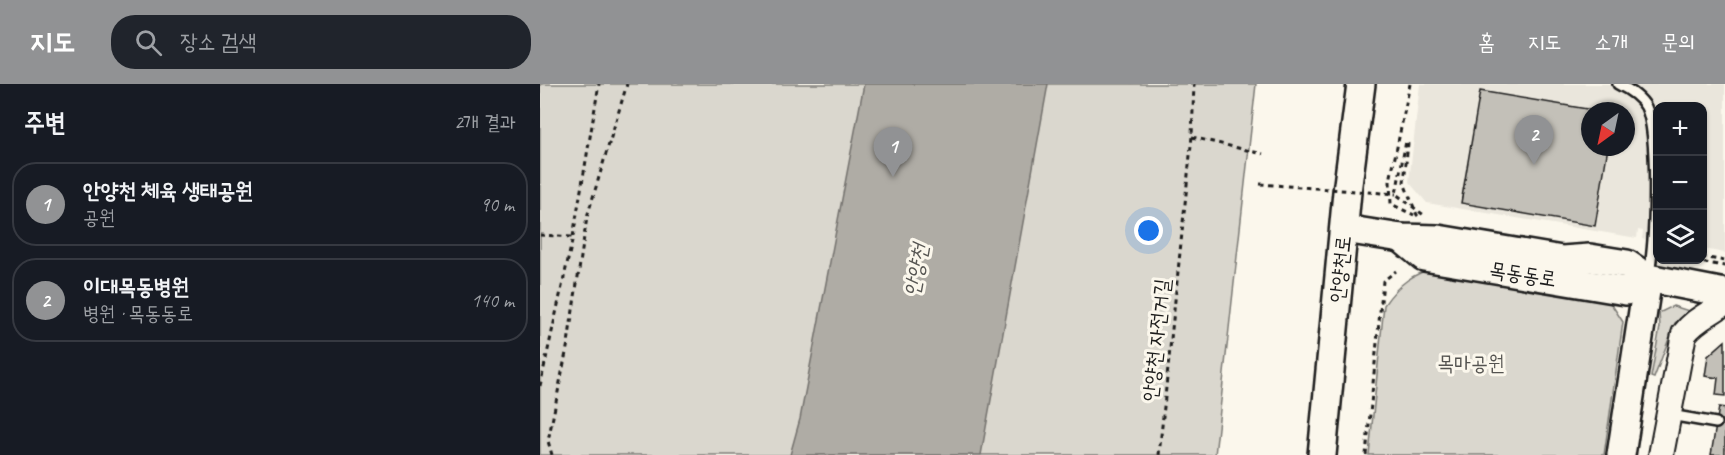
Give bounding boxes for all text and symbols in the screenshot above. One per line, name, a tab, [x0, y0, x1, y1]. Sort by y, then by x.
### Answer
search box	[111, 15, 531, 69]
text: 지도	[30, 24, 75, 59]
icon: search	[132, 26, 165, 59]
text: 장소 검색	[180, 28, 256, 56]
text: 홈	[1478, 29, 1495, 55]
text: 지도	[1528, 29, 1561, 55]
text: 소개	[1594, 29, 1628, 55]
text: 문의	[1661, 29, 1695, 55]
north arrow	[1581, 102, 1635, 156]
map controls	[1653, 102, 1707, 264]
button: +	[1653, 102, 1707, 156]
text: 주변	[24, 106, 66, 139]
text: 2개 결과	[454, 110, 516, 135]
pin: 2	[1514, 116, 1554, 165]
pin: 1	[874, 128, 912, 177]
button: −	[1653, 156, 1707, 210]
text: 안양천 체육 생태공원	[83, 177, 253, 205]
text: 1	[41, 192, 50, 217]
text: 90 m	[480, 192, 514, 217]
text: 공원	[83, 205, 115, 230]
button: layers	[1653, 210, 1707, 264]
your location	[1134, 216, 1163, 245]
street label: 안양천로	[1324, 234, 1356, 304]
water label: 안양천	[898, 239, 935, 299]
street label: 목동동로	[1488, 256, 1558, 292]
text: 이대목동병원	[83, 273, 189, 301]
street label: 안양천 자전거길	[1137, 277, 1175, 403]
text: 2	[41, 288, 50, 313]
text: 140 m	[471, 288, 514, 313]
text: 병원 · 목동동로	[83, 301, 193, 326]
park label: 목마공원	[1437, 350, 1505, 376]

